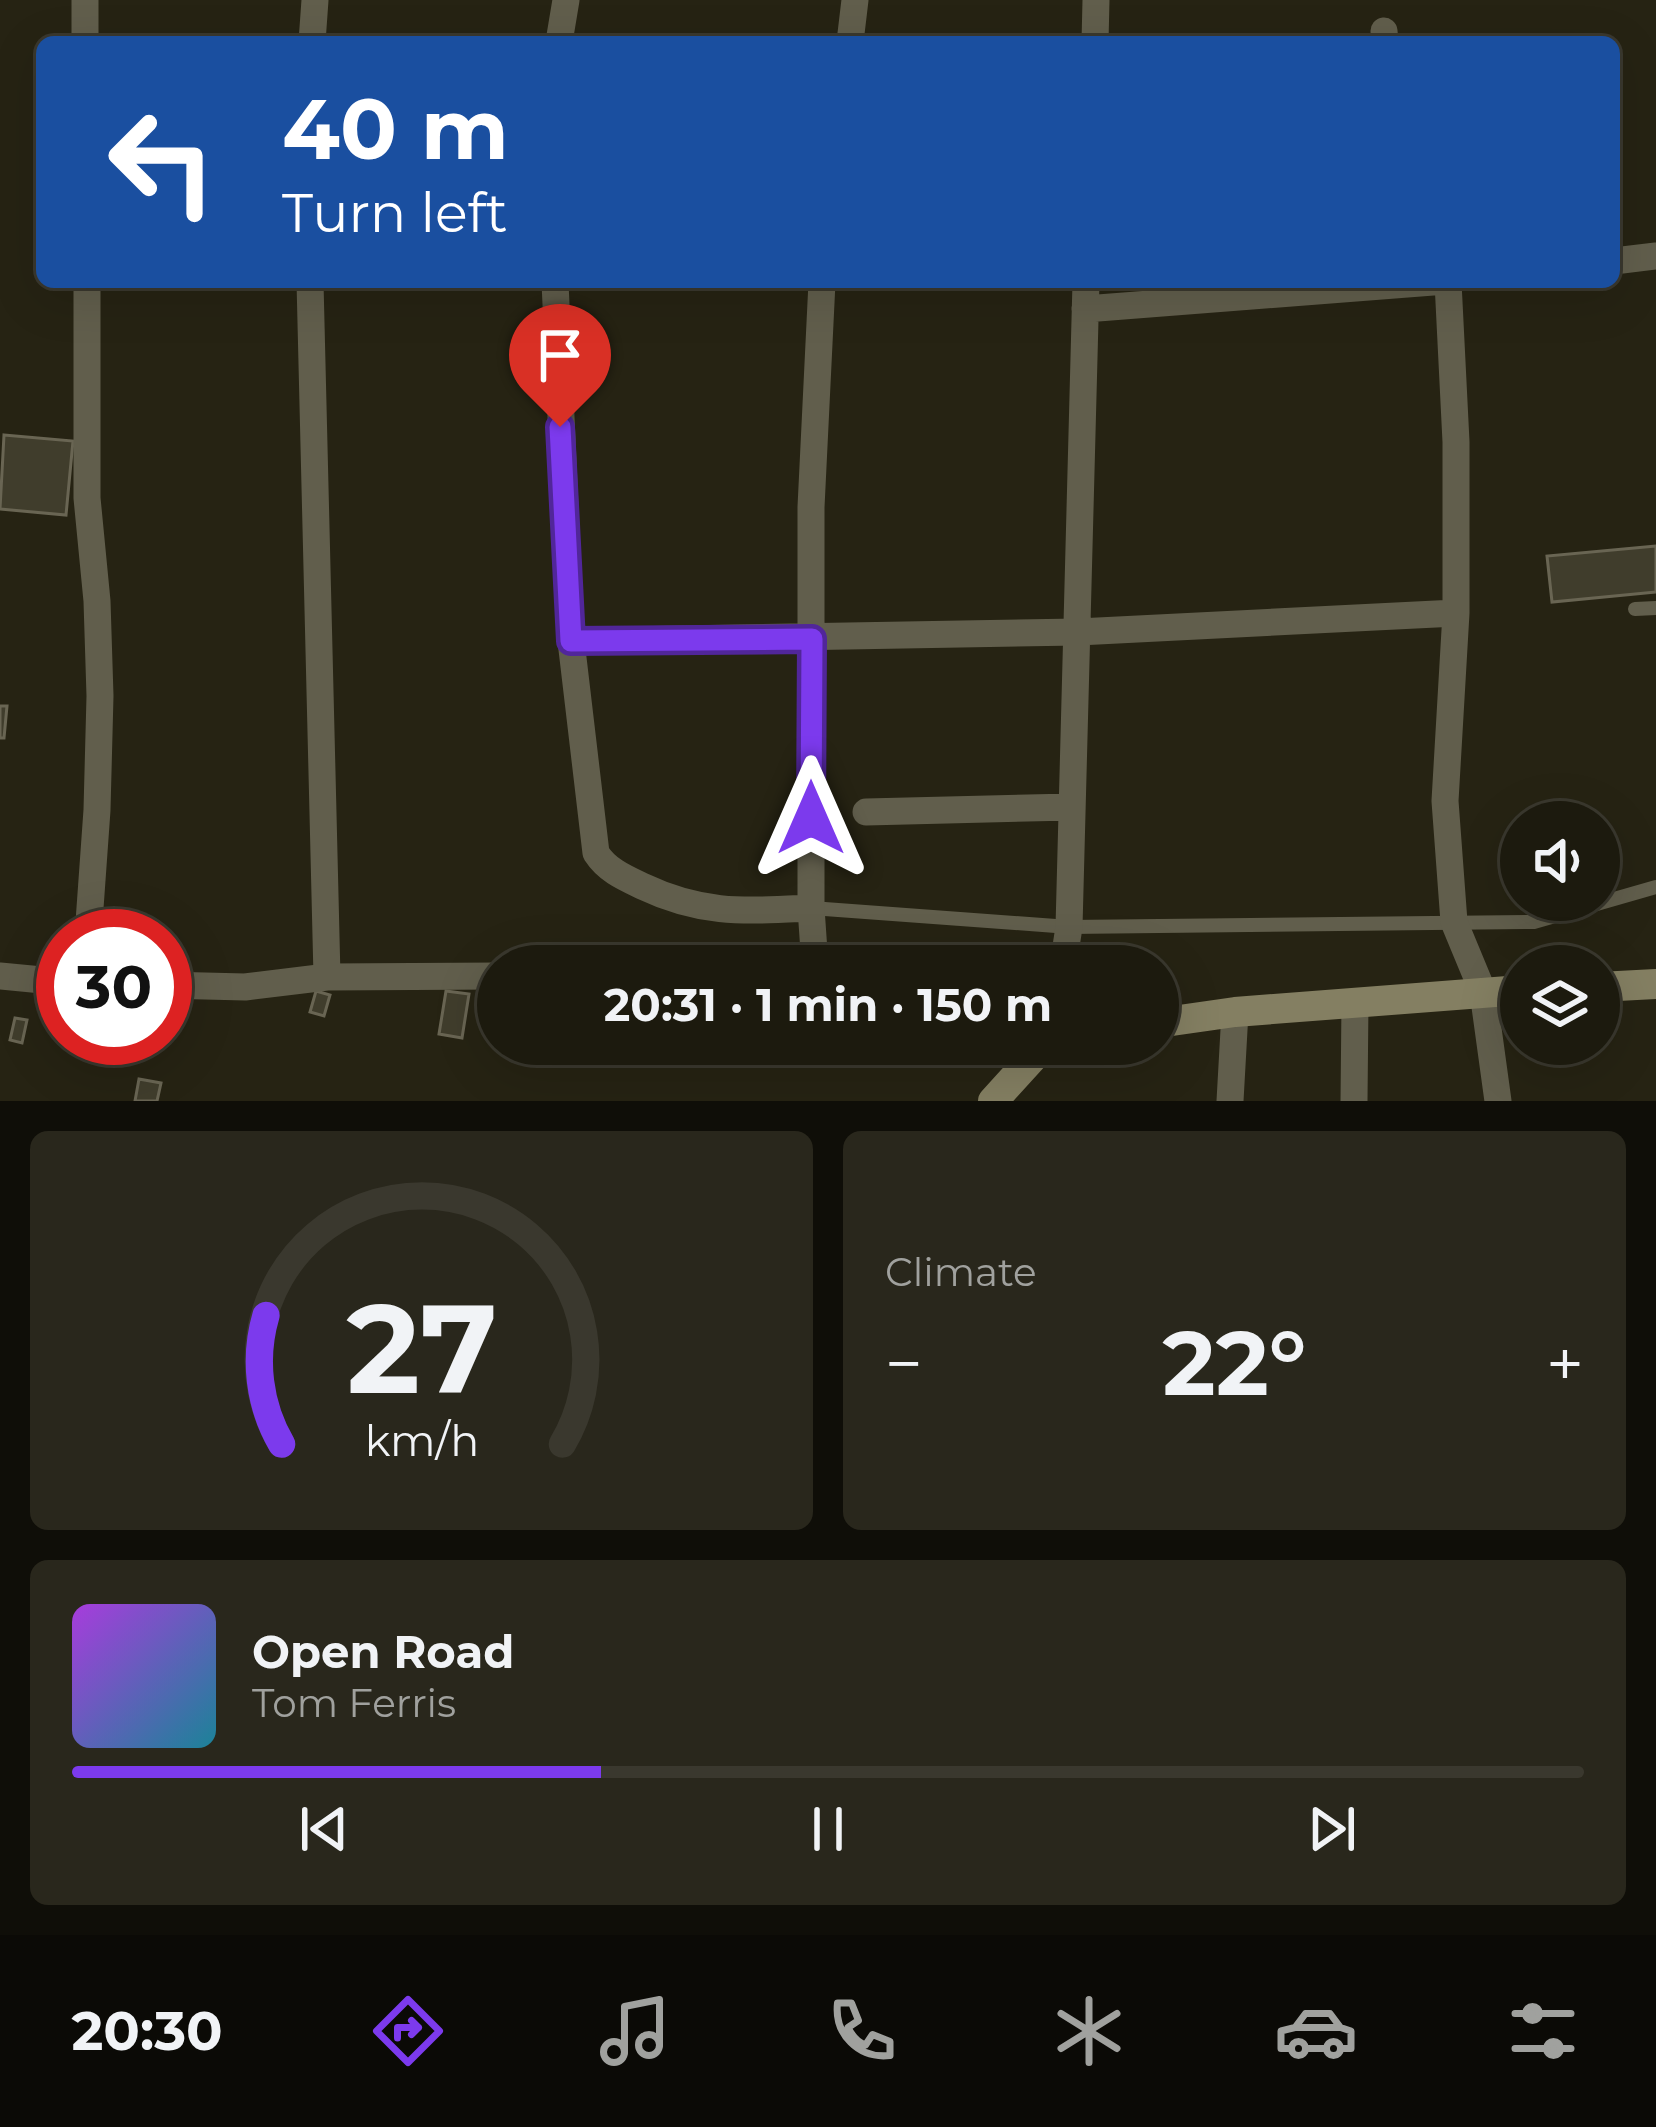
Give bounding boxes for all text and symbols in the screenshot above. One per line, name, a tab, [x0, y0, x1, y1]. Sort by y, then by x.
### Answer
text: 40 m	[282, 78, 509, 180]
icon: left	[84, 84, 240, 240]
text: Turn left	[282, 180, 508, 246]
pin	[509, 304, 611, 427]
icon: arrive	[527, 322, 593, 388]
position arrow	[748, 755, 874, 881]
map controls	[1500, 801, 1620, 1065]
button: sound	[1500, 801, 1620, 921]
speed limit sign: 30	[36, 909, 192, 1065]
button: layers	[1500, 945, 1620, 1065]
text: 20:31 · 1 min · 150 m	[604, 977, 1052, 1032]
text: Climate	[885, 1248, 1037, 1296]
text: 27	[346, 1272, 497, 1424]
text: 22°	[1163, 1308, 1306, 1418]
text: −	[885, 1323, 923, 1404]
text: +	[1546, 1323, 1584, 1404]
text: km/h	[364, 1413, 479, 1466]
text: Open Road	[252, 1624, 514, 1679]
text: Tom Ferris	[252, 1679, 456, 1727]
icon: previous	[291, 1796, 357, 1862]
icon: pause	[795, 1796, 861, 1862]
icon: next	[1299, 1796, 1365, 1862]
icon: directions	[366, 1989, 450, 2073]
icon: music	[593, 1989, 677, 2073]
icon: phone	[820, 1989, 904, 2073]
icon: climate	[1047, 1989, 1131, 2073]
icon: car	[1274, 1989, 1358, 2073]
icon: filters	[1501, 1989, 1585, 2073]
text: 20:30	[71, 1998, 223, 2064]

